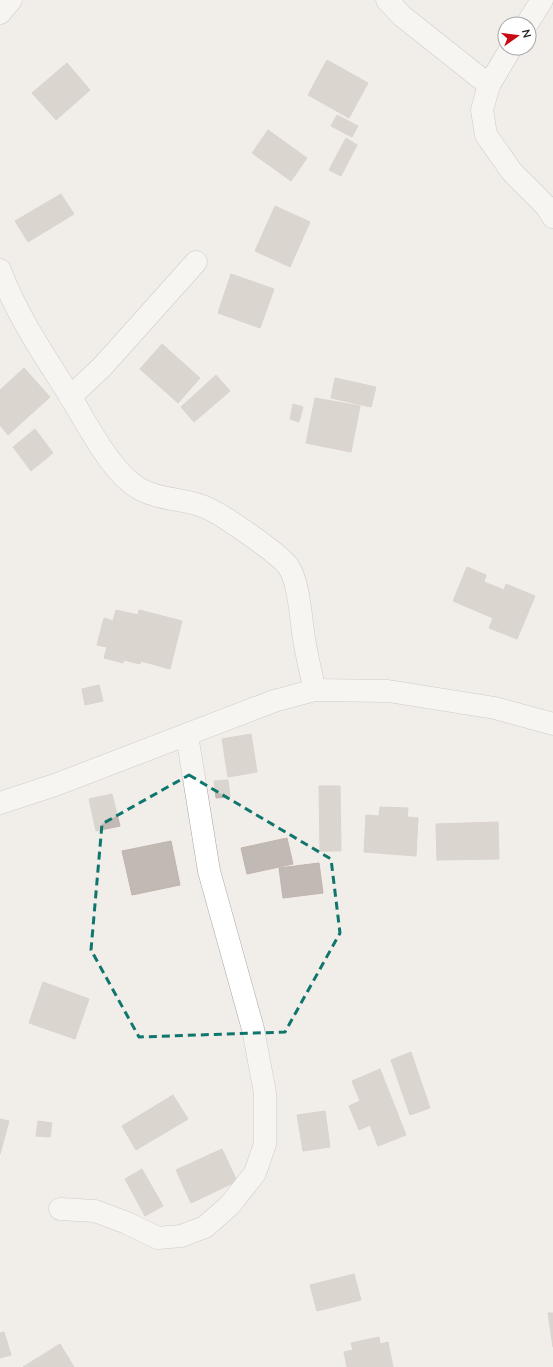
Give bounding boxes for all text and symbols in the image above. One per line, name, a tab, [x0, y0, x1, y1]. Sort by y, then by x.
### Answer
north arrow	[497, 16, 537, 56]
text: N	[518, 28, 534, 40]

